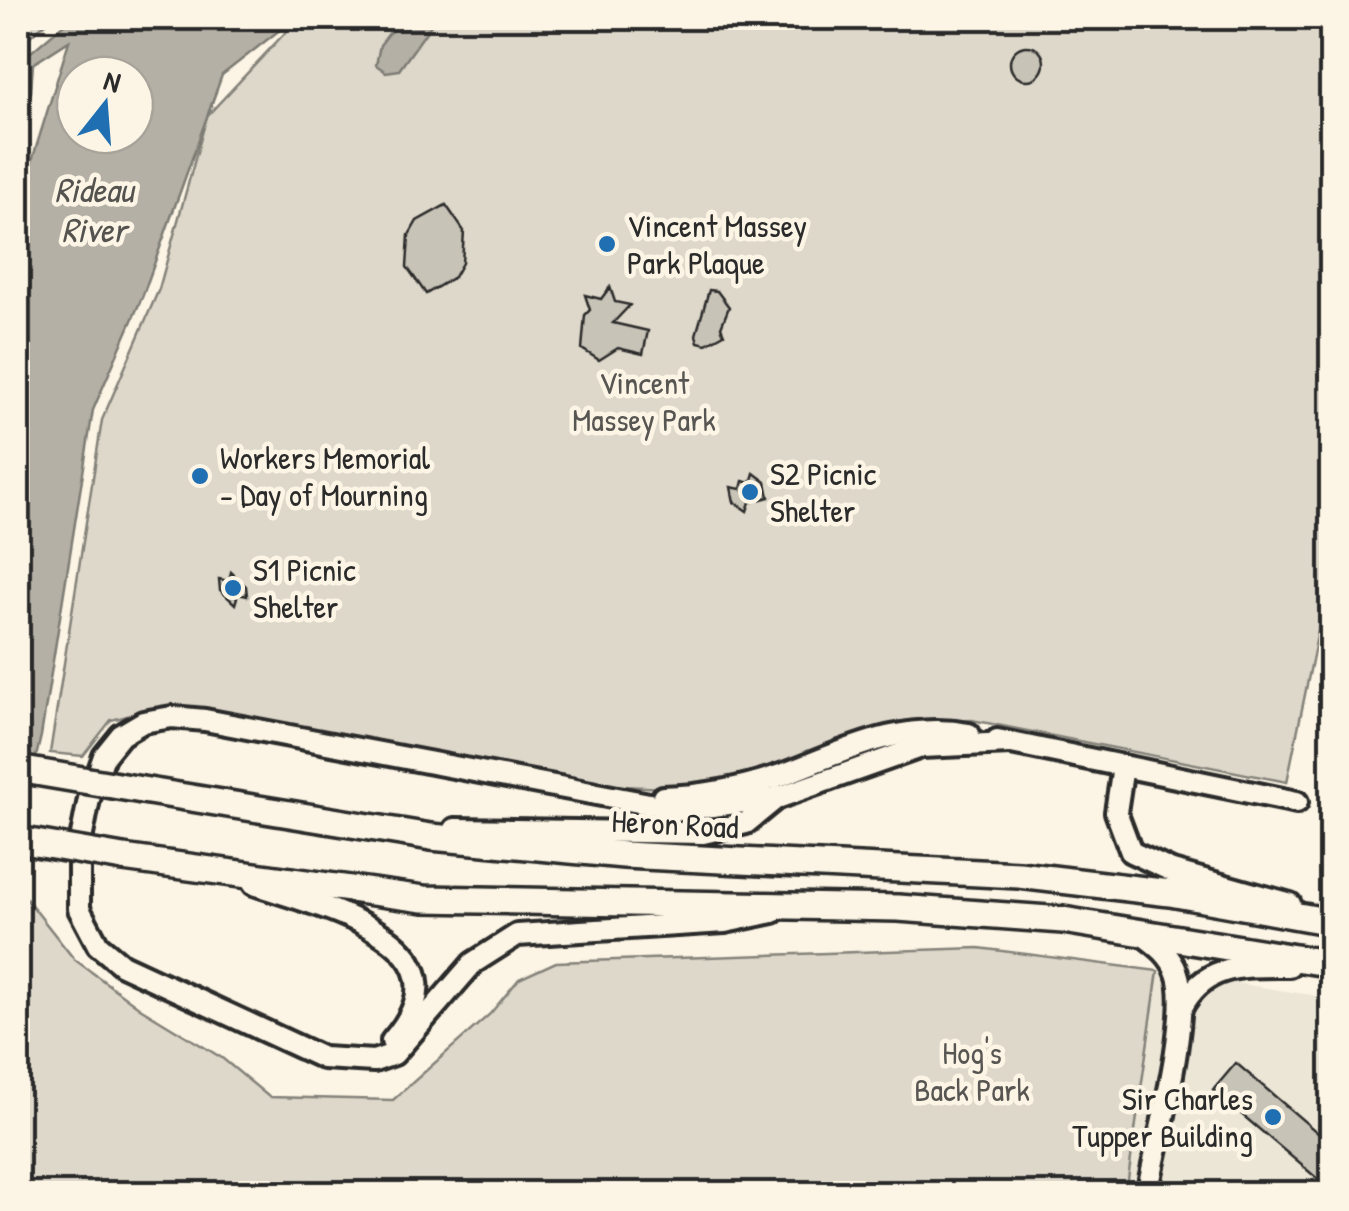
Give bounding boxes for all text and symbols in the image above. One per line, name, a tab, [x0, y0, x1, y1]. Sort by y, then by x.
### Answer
north arrow	[55, 55, 155, 155]
text: N	[100, 61, 125, 101]
water label: Rideau River	[54, 166, 137, 253]
place label: Vincent Massey Park Plaque	[627, 204, 807, 284]
marker: Vincent Massey Park Plaque	[596, 233, 618, 255]
park label: Vincent Massey Park	[572, 361, 716, 441]
place label: Workers Memorial - Day of Mourning	[220, 436, 430, 516]
place label: S2 Picnic Shelter	[770, 452, 877, 532]
marker: Workers Memorial - Day of Mourning	[189, 465, 211, 487]
marker: S2 Picnic Shelter	[739, 481, 761, 503]
place label: S1 Picnic Shelter	[253, 548, 356, 628]
marker: S1 Picnic Shelter	[222, 577, 244, 599]
street label: Heron Road	[610, 799, 740, 848]
park label: Hog's Back Park	[914, 1031, 1030, 1111]
place label: Sir Charles Tupper Building	[1072, 1077, 1253, 1157]
marker: Sir Charles Tupper Building	[1262, 1106, 1284, 1128]

